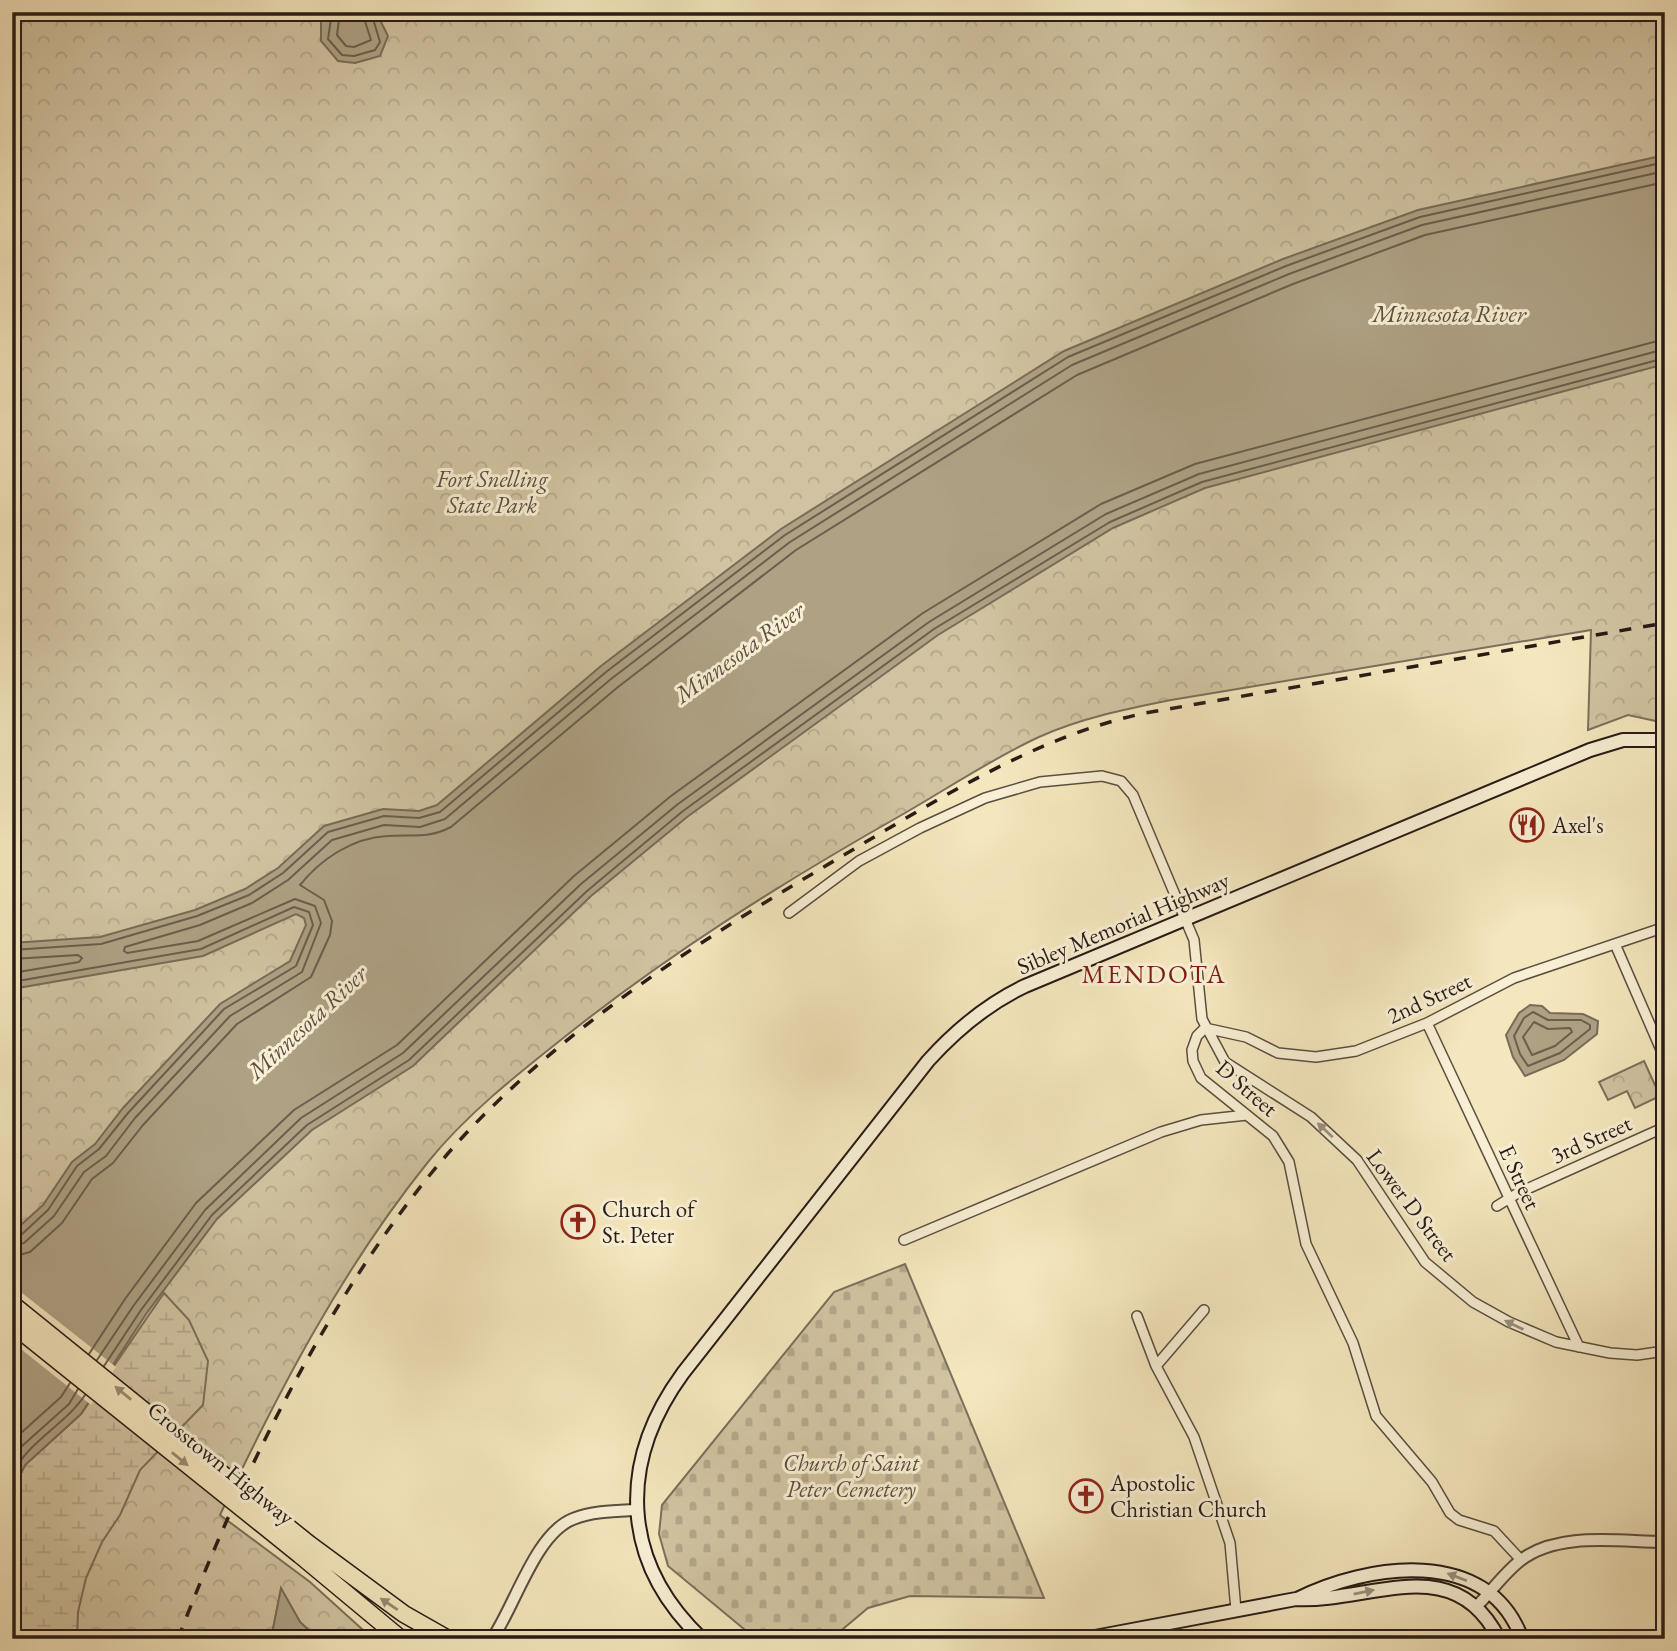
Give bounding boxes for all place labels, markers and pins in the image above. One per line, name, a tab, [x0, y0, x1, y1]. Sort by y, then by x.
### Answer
restaurant icon: Axel's	[1508, 806, 1546, 844]
place label: Axel's	[1551, 810, 1604, 840]
place label: Church of St. Peter	[602, 1194, 697, 1250]
church icon: Church of St. Peter	[559, 1203, 597, 1241]
place label: Apostolic Christian Church	[1109, 1468, 1267, 1524]
church icon: Apostolic Christian Church	[1067, 1477, 1105, 1515]

